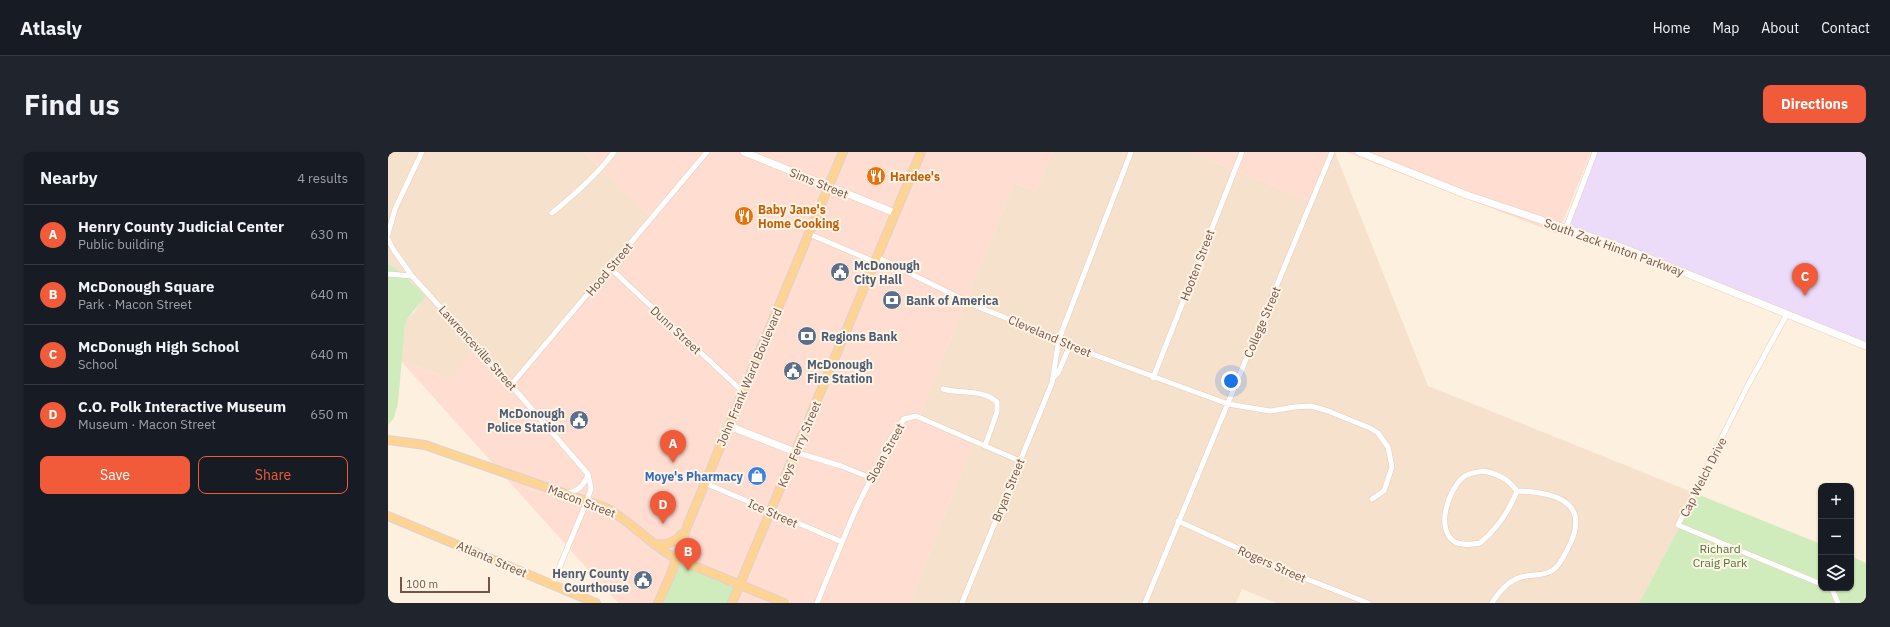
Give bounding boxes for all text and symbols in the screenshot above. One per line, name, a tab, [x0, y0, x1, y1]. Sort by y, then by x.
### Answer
text: Atlasly	[20, 16, 82, 40]
text: Home	[1653, 19, 1690, 37]
text: Map	[1712, 19, 1739, 37]
text: About	[1761, 19, 1799, 37]
text: Contact	[1821, 19, 1870, 37]
button: Directions	[1763, 85, 1866, 123]
text: Find us	[24, 86, 120, 123]
street label: Sims Street	[787, 164, 851, 202]
restaurant icon: Hardee's	[865, 165, 887, 187]
text: Nearby	[40, 167, 98, 189]
place label: Hardee's	[890, 169, 940, 184]
text: 4 results	[297, 170, 348, 187]
place label: Baby Jane's Home Cooking	[758, 202, 840, 231]
restaurant icon: Baby Jane's Home Cooking	[733, 205, 755, 227]
street label: South Zack Hinton Parkway	[1542, 215, 1686, 279]
text: Henry County Judicial Center	[78, 217, 284, 236]
text: A	[49, 226, 57, 243]
text: 630 m	[310, 226, 348, 243]
street label: Hooten Street	[1177, 227, 1217, 303]
text: Public building	[78, 236, 164, 253]
street label: Hood Street	[582, 239, 636, 299]
place label: McDonough City Hall	[854, 258, 920, 287]
public building icon: McDonough City Hall	[829, 261, 851, 283]
pin: C	[1792, 263, 1818, 296]
text: McDonough Square	[78, 277, 214, 296]
street label: College Street	[1240, 284, 1284, 360]
text: B	[49, 286, 57, 303]
text: 640 m	[310, 286, 348, 303]
bank icon: Bank of America	[881, 289, 903, 311]
place label: Bank of America	[906, 293, 999, 308]
text: Park · Macon Street	[78, 296, 192, 313]
street label: Lawrenceville Street	[436, 302, 520, 394]
street label: Dunn Street	[647, 303, 705, 357]
street label: John Frank Ward Boulevard	[713, 306, 785, 448]
street label: Cleveland Street	[1006, 312, 1094, 360]
bank icon: Regions Bank	[796, 325, 818, 347]
place label: Regions Bank	[821, 329, 897, 344]
text: McDonugh High School	[78, 337, 239, 356]
text: C	[49, 346, 57, 363]
text: 640 m	[310, 346, 348, 363]
text: School	[78, 356, 118, 373]
place label: McDonough Fire Station	[807, 357, 873, 386]
public building icon: McDonough Fire Station	[782, 360, 804, 382]
your location	[1221, 371, 1241, 391]
text: C.O. Polk Interactive Museum	[78, 397, 286, 416]
street label: Keys Ferry Street	[774, 399, 824, 489]
text: D	[48, 406, 58, 423]
text: 650 m	[310, 406, 348, 423]
place label: McDonough Police Station	[487, 406, 565, 435]
public building icon: McDonough Police Station	[568, 409, 590, 431]
text: Museum · Macon Street	[78, 416, 216, 433]
street label: Sloan Street	[862, 421, 908, 485]
pin: A	[660, 430, 686, 463]
street label: Cap Welch Drive	[1676, 434, 1730, 519]
button: Save	[40, 456, 190, 494]
button: Share	[198, 456, 348, 494]
street label: Bryan Street	[988, 456, 1028, 524]
shop icon: Moye's Pharmacy	[746, 465, 768, 487]
place label: Moye's Pharmacy	[645, 469, 744, 484]
street label: Macon Street	[546, 481, 618, 521]
map controls	[1818, 483, 1854, 591]
button: +	[1818, 483, 1854, 519]
pin: D	[650, 491, 676, 524]
street label: Ice Street	[746, 495, 800, 531]
button: −	[1818, 519, 1854, 555]
street label: Atlanta Street	[455, 537, 529, 581]
pin: B	[675, 538, 701, 571]
park label: Richard Craig Park	[1693, 541, 1748, 570]
street label: Rogers Street	[1236, 542, 1308, 586]
button: layers	[1818, 555, 1854, 591]
place label: Henry County Courthouse	[552, 566, 630, 595]
public building icon: Henry County Courthouse	[632, 569, 654, 591]
scale bar	[400, 575, 490, 594]
text: 100 m	[406, 577, 438, 591]

